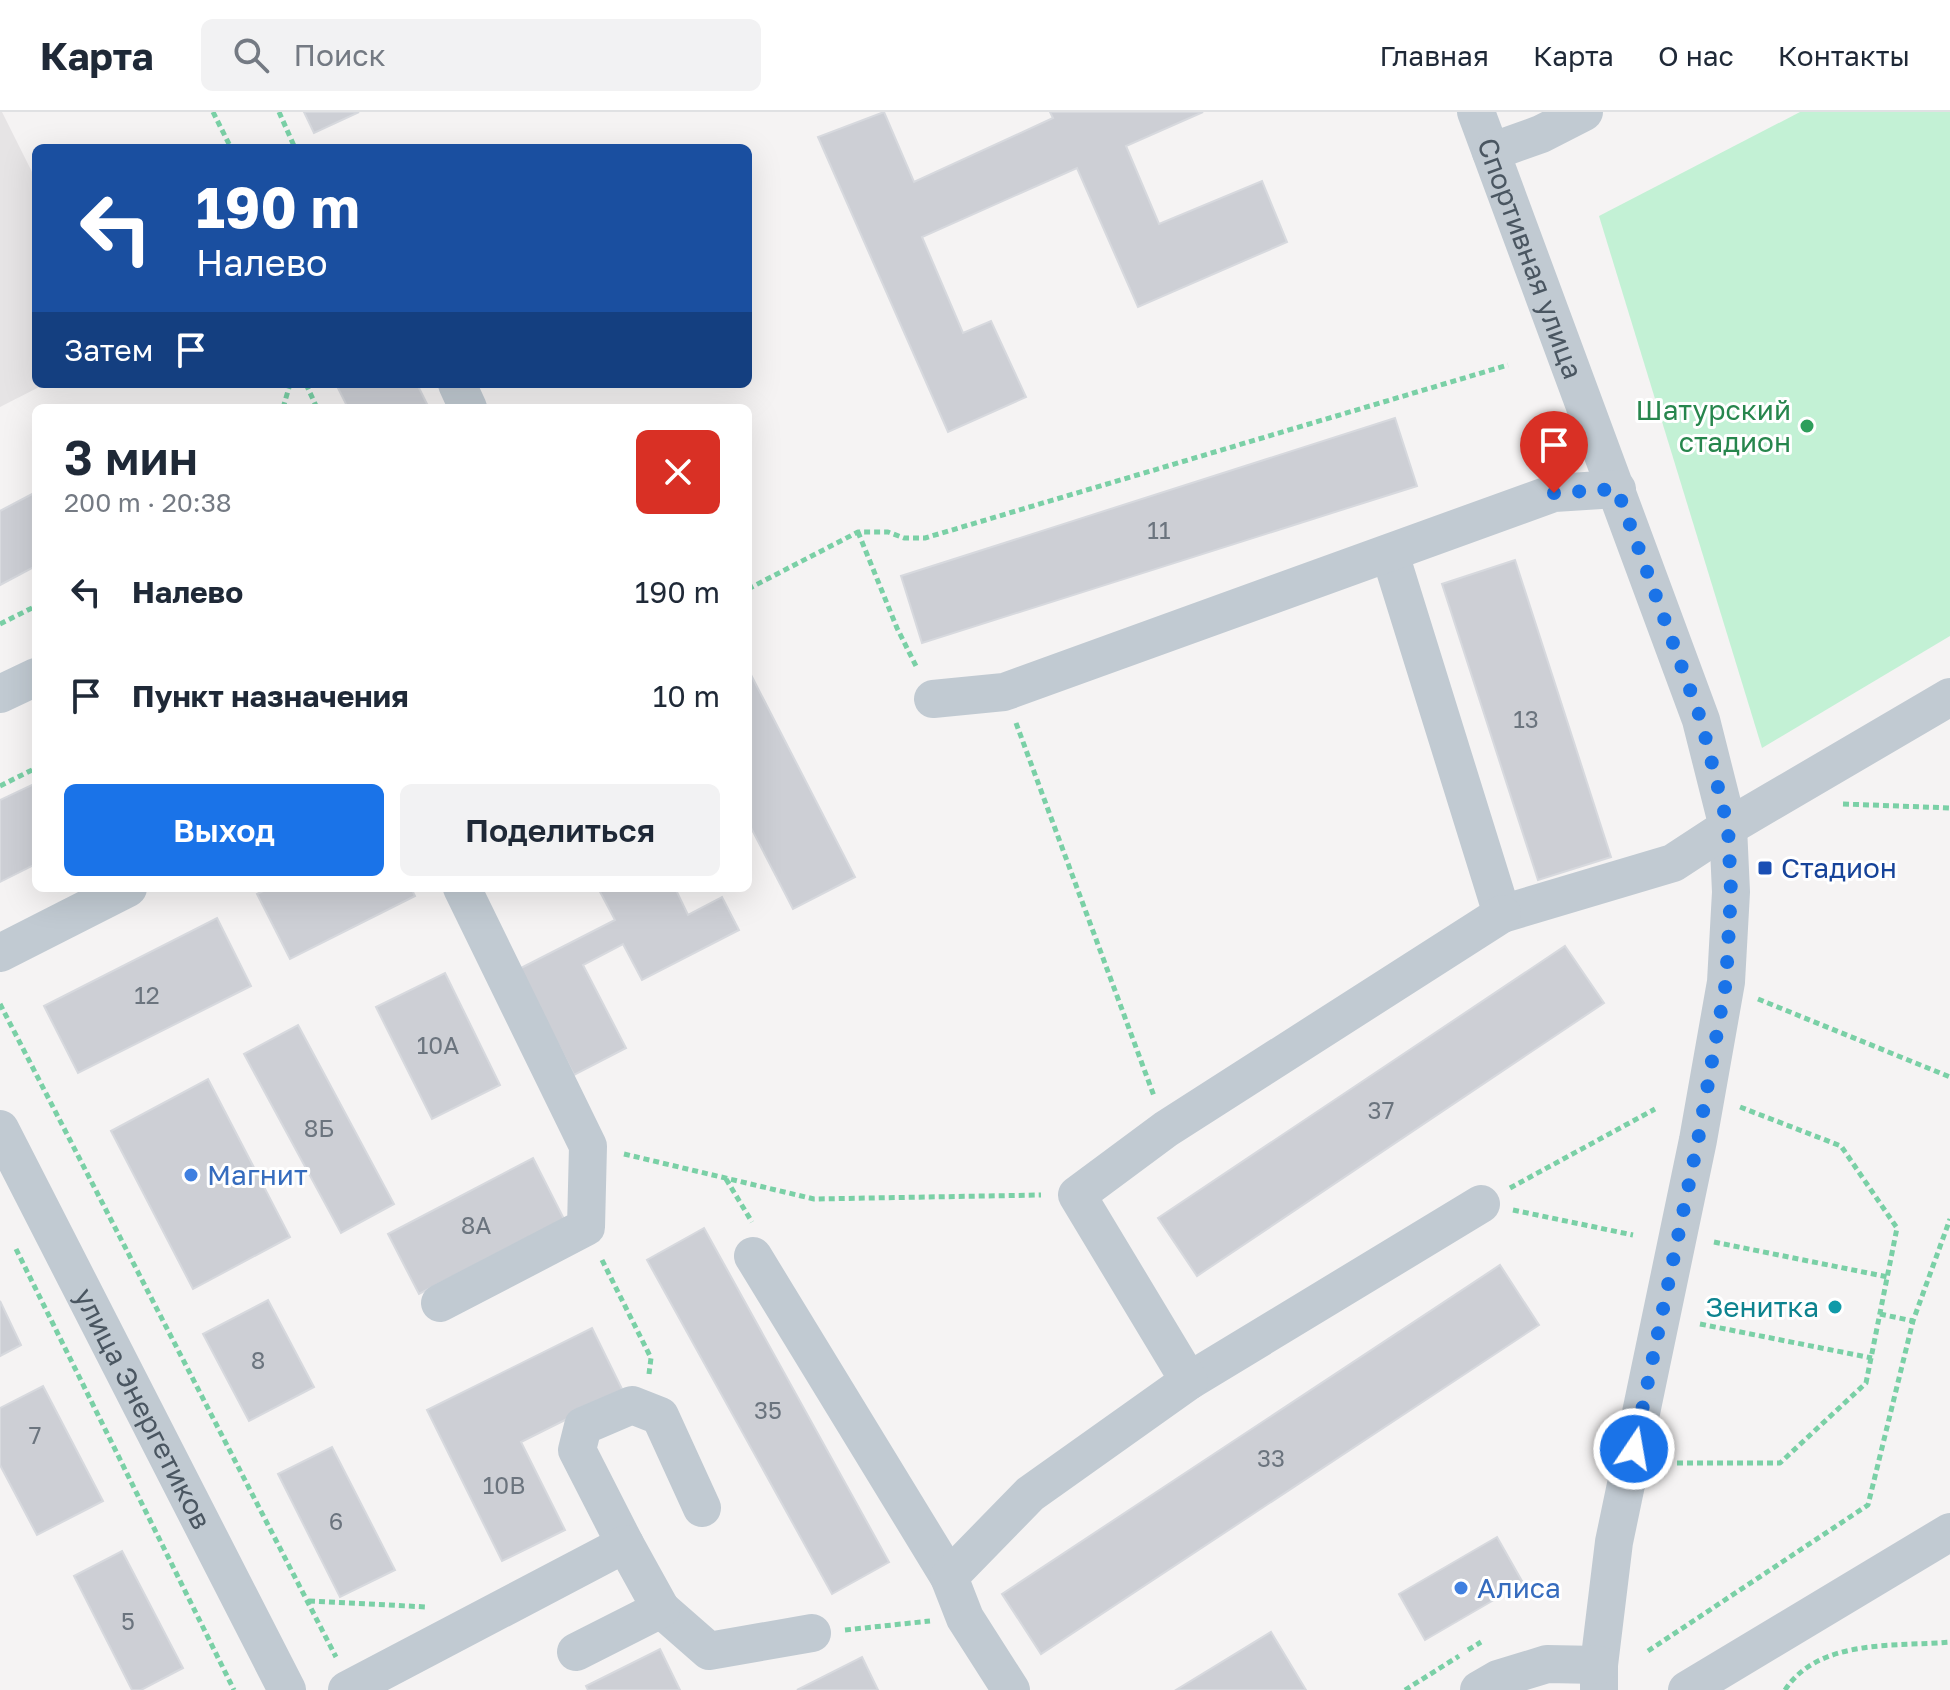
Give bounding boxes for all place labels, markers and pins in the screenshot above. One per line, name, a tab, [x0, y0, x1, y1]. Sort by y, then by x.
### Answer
place label: Шатурский стадион	[1636, 393, 1791, 458]
pin	[1520, 411, 1588, 493]
marker: Шатурский стадион	[1798, 417, 1816, 435]
place label: Стадион	[1781, 851, 1897, 884]
marker: Стадион	[1756, 859, 1774, 877]
place label: Магнит	[207, 1158, 308, 1191]
marker: Магнит	[182, 1166, 200, 1184]
place label: Зенитка	[1705, 1290, 1819, 1323]
marker: Зенитка	[1826, 1298, 1844, 1316]
place label: Алиса	[1477, 1571, 1561, 1604]
marker: Алиса	[1452, 1579, 1470, 1597]

